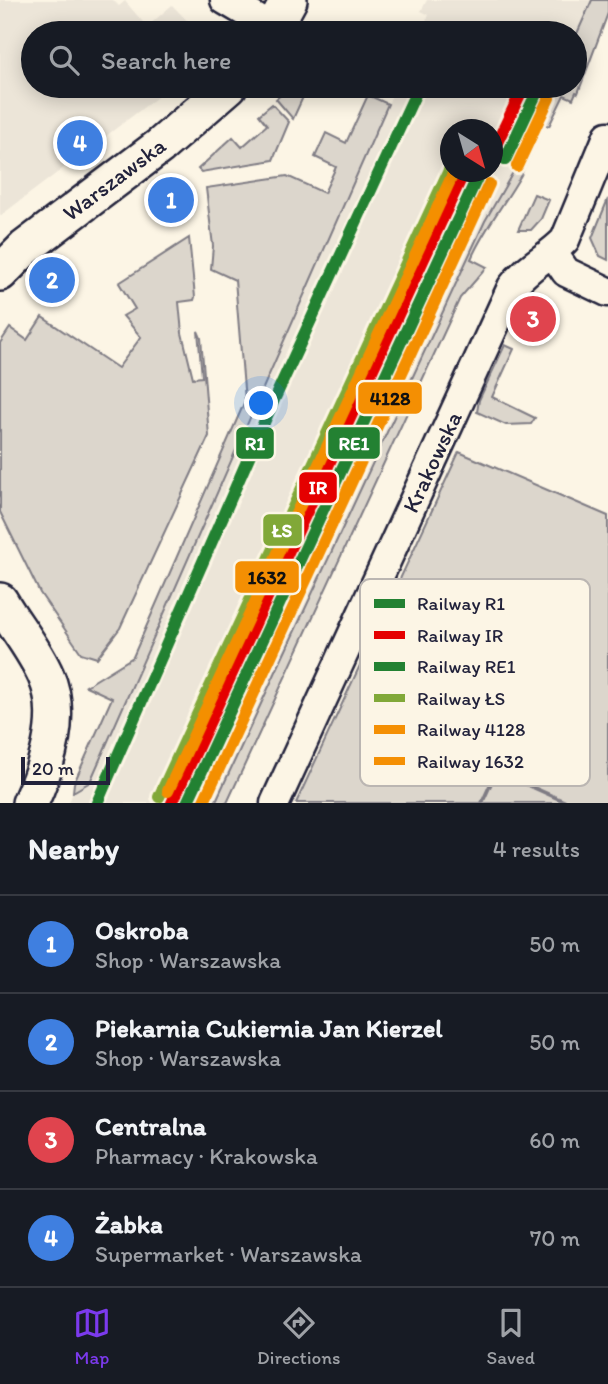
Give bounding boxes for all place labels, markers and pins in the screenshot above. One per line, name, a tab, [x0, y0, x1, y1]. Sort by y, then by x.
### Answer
pin: 4	[57, 117, 103, 169]
pin: 1	[148, 174, 194, 226]
pin: 2	[29, 254, 75, 306]
pin: 3	[510, 293, 556, 345]

